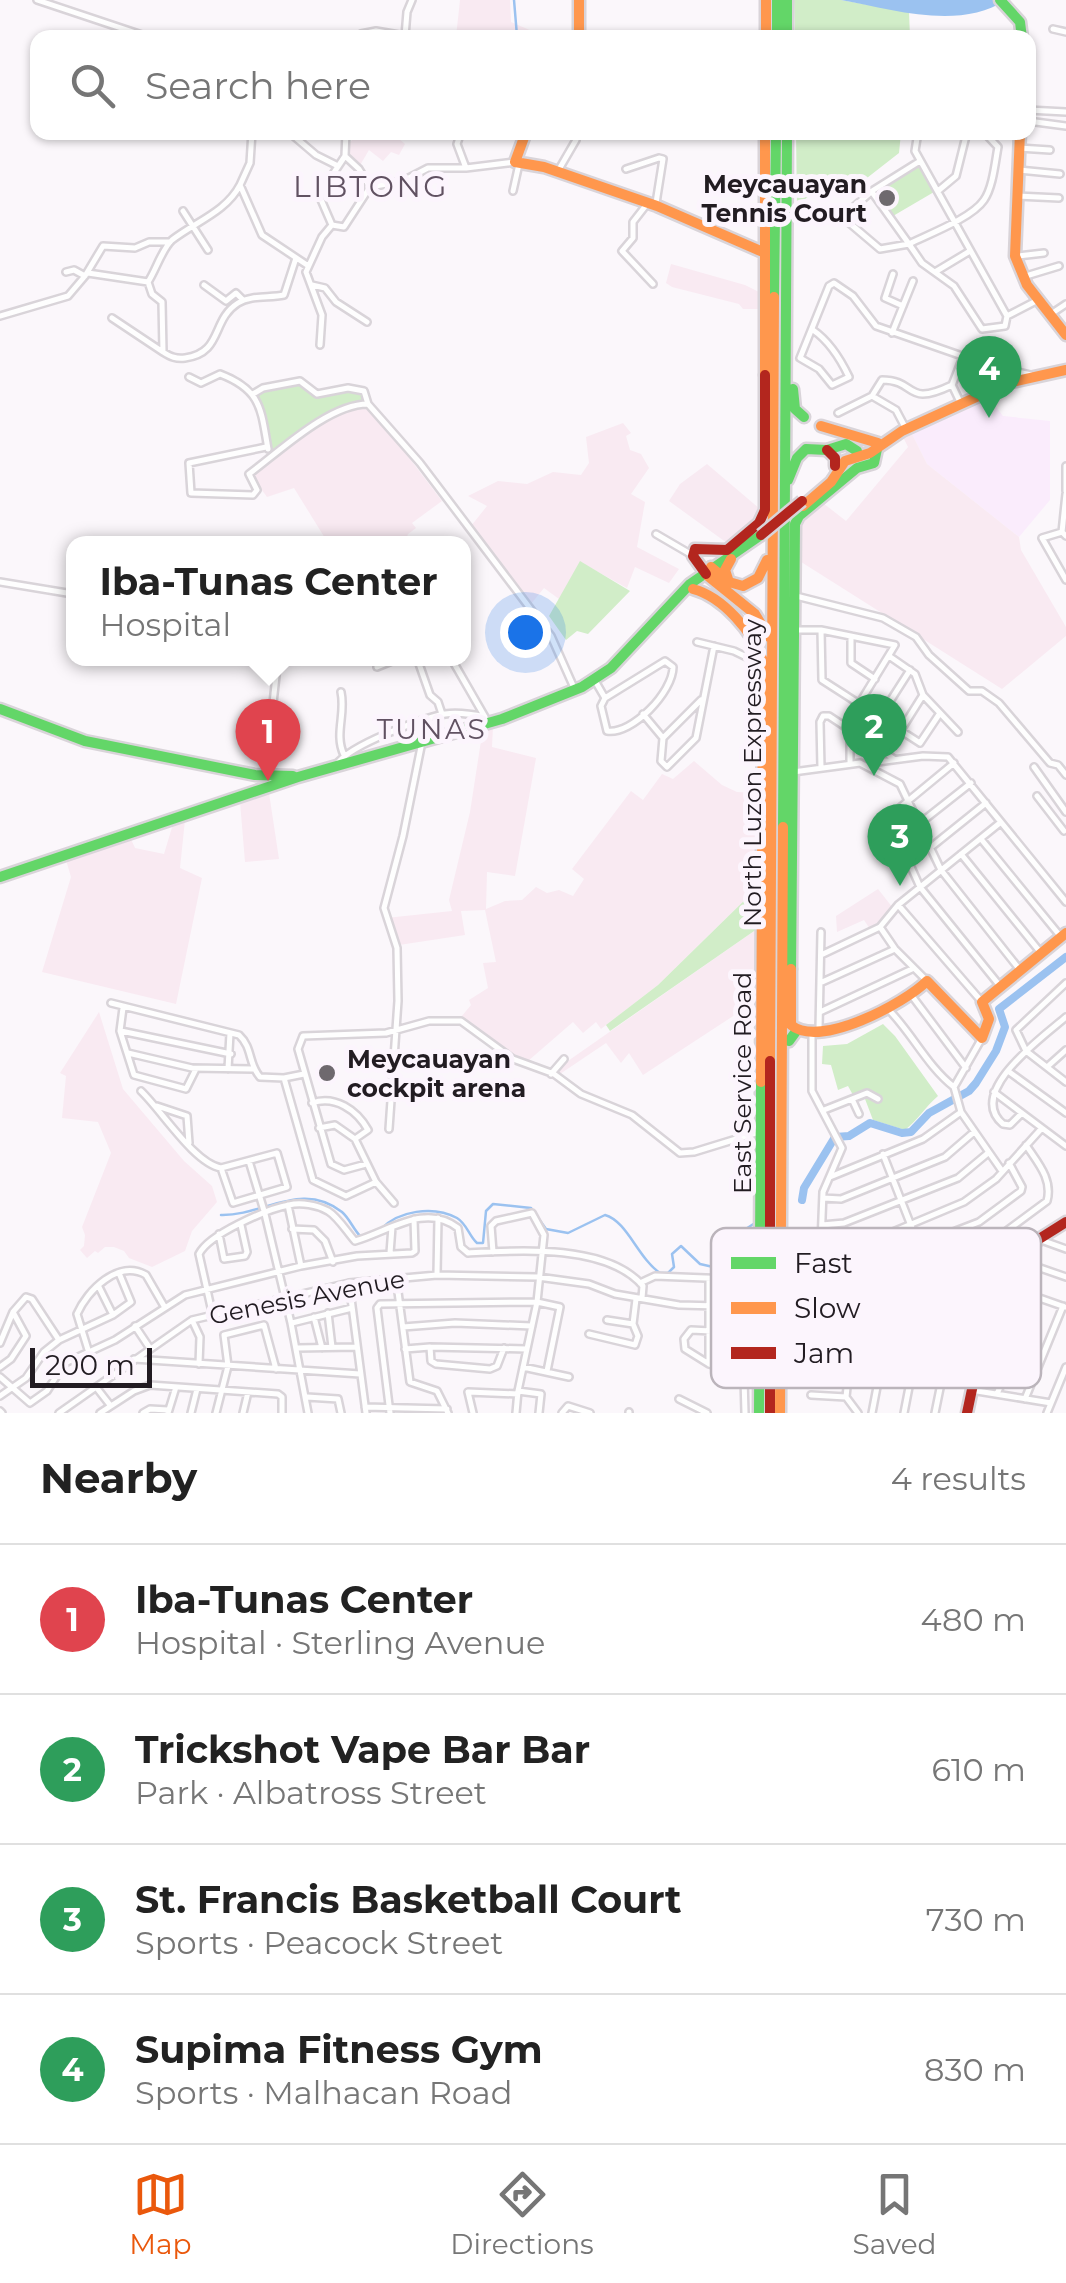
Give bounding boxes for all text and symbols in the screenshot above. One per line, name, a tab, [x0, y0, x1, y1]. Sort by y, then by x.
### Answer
search box	[30, 30, 1036, 140]
icon: search	[65, 58, 120, 113]
text: Search here	[145, 62, 371, 109]
district label: LIBTONG	[293, 168, 449, 205]
place label: Meycauayan Tennis Court	[702, 169, 867, 228]
marker: Meycauayan Tennis Court	[876, 187, 898, 209]
pin: 4	[956, 336, 1022, 418]
popup	[66, 536, 471, 666]
text: Iba-Tunas Center	[99, 558, 438, 605]
text: Hospital	[99, 605, 231, 644]
your location	[500, 607, 551, 658]
street label: North Luzon Expressway	[737, 619, 767, 927]
pin: 2	[842, 694, 906, 776]
pin: 1	[236, 698, 300, 781]
district label: TUNAS	[377, 712, 487, 746]
pin: 3	[868, 804, 932, 886]
street label: East Service Road	[727, 972, 757, 1194]
place label: Meycauayan cockpit arena	[347, 1044, 526, 1103]
marker: Meycauayan cockpit arena	[316, 1062, 338, 1084]
legend	[711, 1228, 1041, 1388]
text: Fast	[794, 1246, 853, 1280]
street label: Genesis Avenue	[207, 1263, 407, 1331]
text: Slow	[794, 1291, 861, 1325]
text: Jam	[793, 1336, 854, 1370]
scale bar	[30, 1343, 152, 1388]
text: 200 m	[45, 1348, 135, 1382]
text: Nearby	[40, 1452, 197, 1504]
text: 4 results	[891, 1459, 1026, 1498]
text: Iba-Tunas Center	[135, 1576, 473, 1623]
text: 1	[66, 1600, 79, 1639]
text: 480 m	[921, 1600, 1026, 1639]
text: Hospital · Sterling Avenue	[135, 1623, 545, 1662]
text: Trickshot Vape Bar Bar	[135, 1726, 590, 1773]
text: 2	[63, 1750, 82, 1789]
text: 610 m	[931, 1750, 1026, 1789]
text: Park · Albatross Street	[135, 1773, 487, 1812]
text: St. Francis Basketball Court	[135, 1876, 682, 1923]
text: 3	[63, 1900, 82, 1939]
text: 730 m	[926, 1900, 1026, 1939]
text: Sports · Peacock Street	[135, 1923, 503, 1962]
text: Supima Fitness Gym	[135, 2026, 543, 2073]
text: 4	[61, 2050, 84, 2089]
text: 830 m	[924, 2050, 1026, 2089]
text: Sports · Malhacan Road	[135, 2073, 512, 2112]
tab: Map	[129, 2167, 192, 2261]
tab: Directions	[450, 2167, 594, 2261]
tab: Saved	[852, 2167, 937, 2261]

